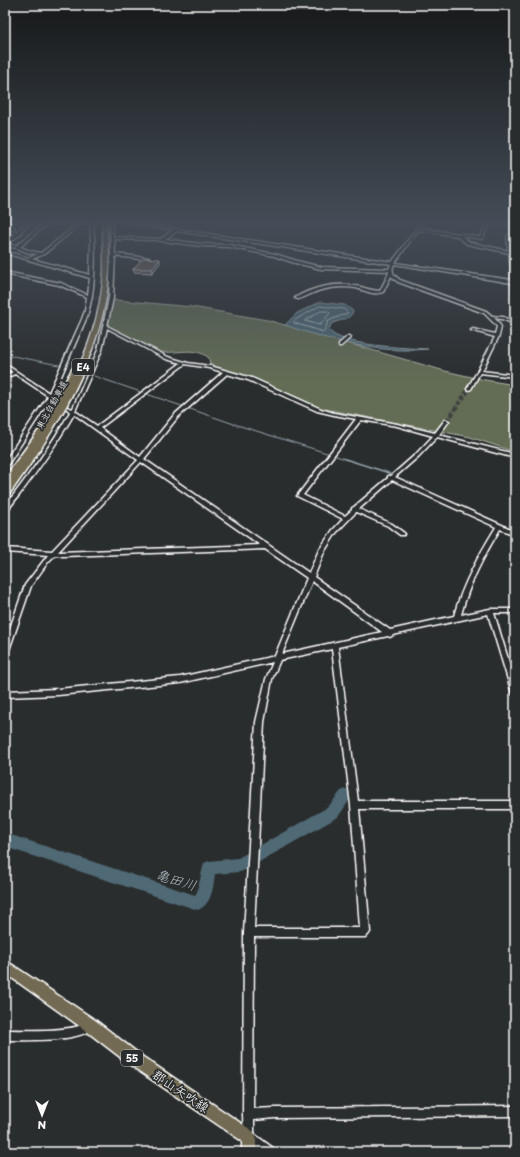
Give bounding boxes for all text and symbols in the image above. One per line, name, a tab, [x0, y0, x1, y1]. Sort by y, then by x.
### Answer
road number: E4	[72, 359, 94, 375]
street label: 東北自動車道	[32, 377, 70, 432]
water label: 亀田川	[153, 863, 199, 896]
road number: 55	[121, 1050, 143, 1066]
street label: 郡山矢吹線	[149, 1065, 214, 1117]
north arrow	[22, 1095, 62, 1135]
text: N	[37, 1117, 46, 1134]

